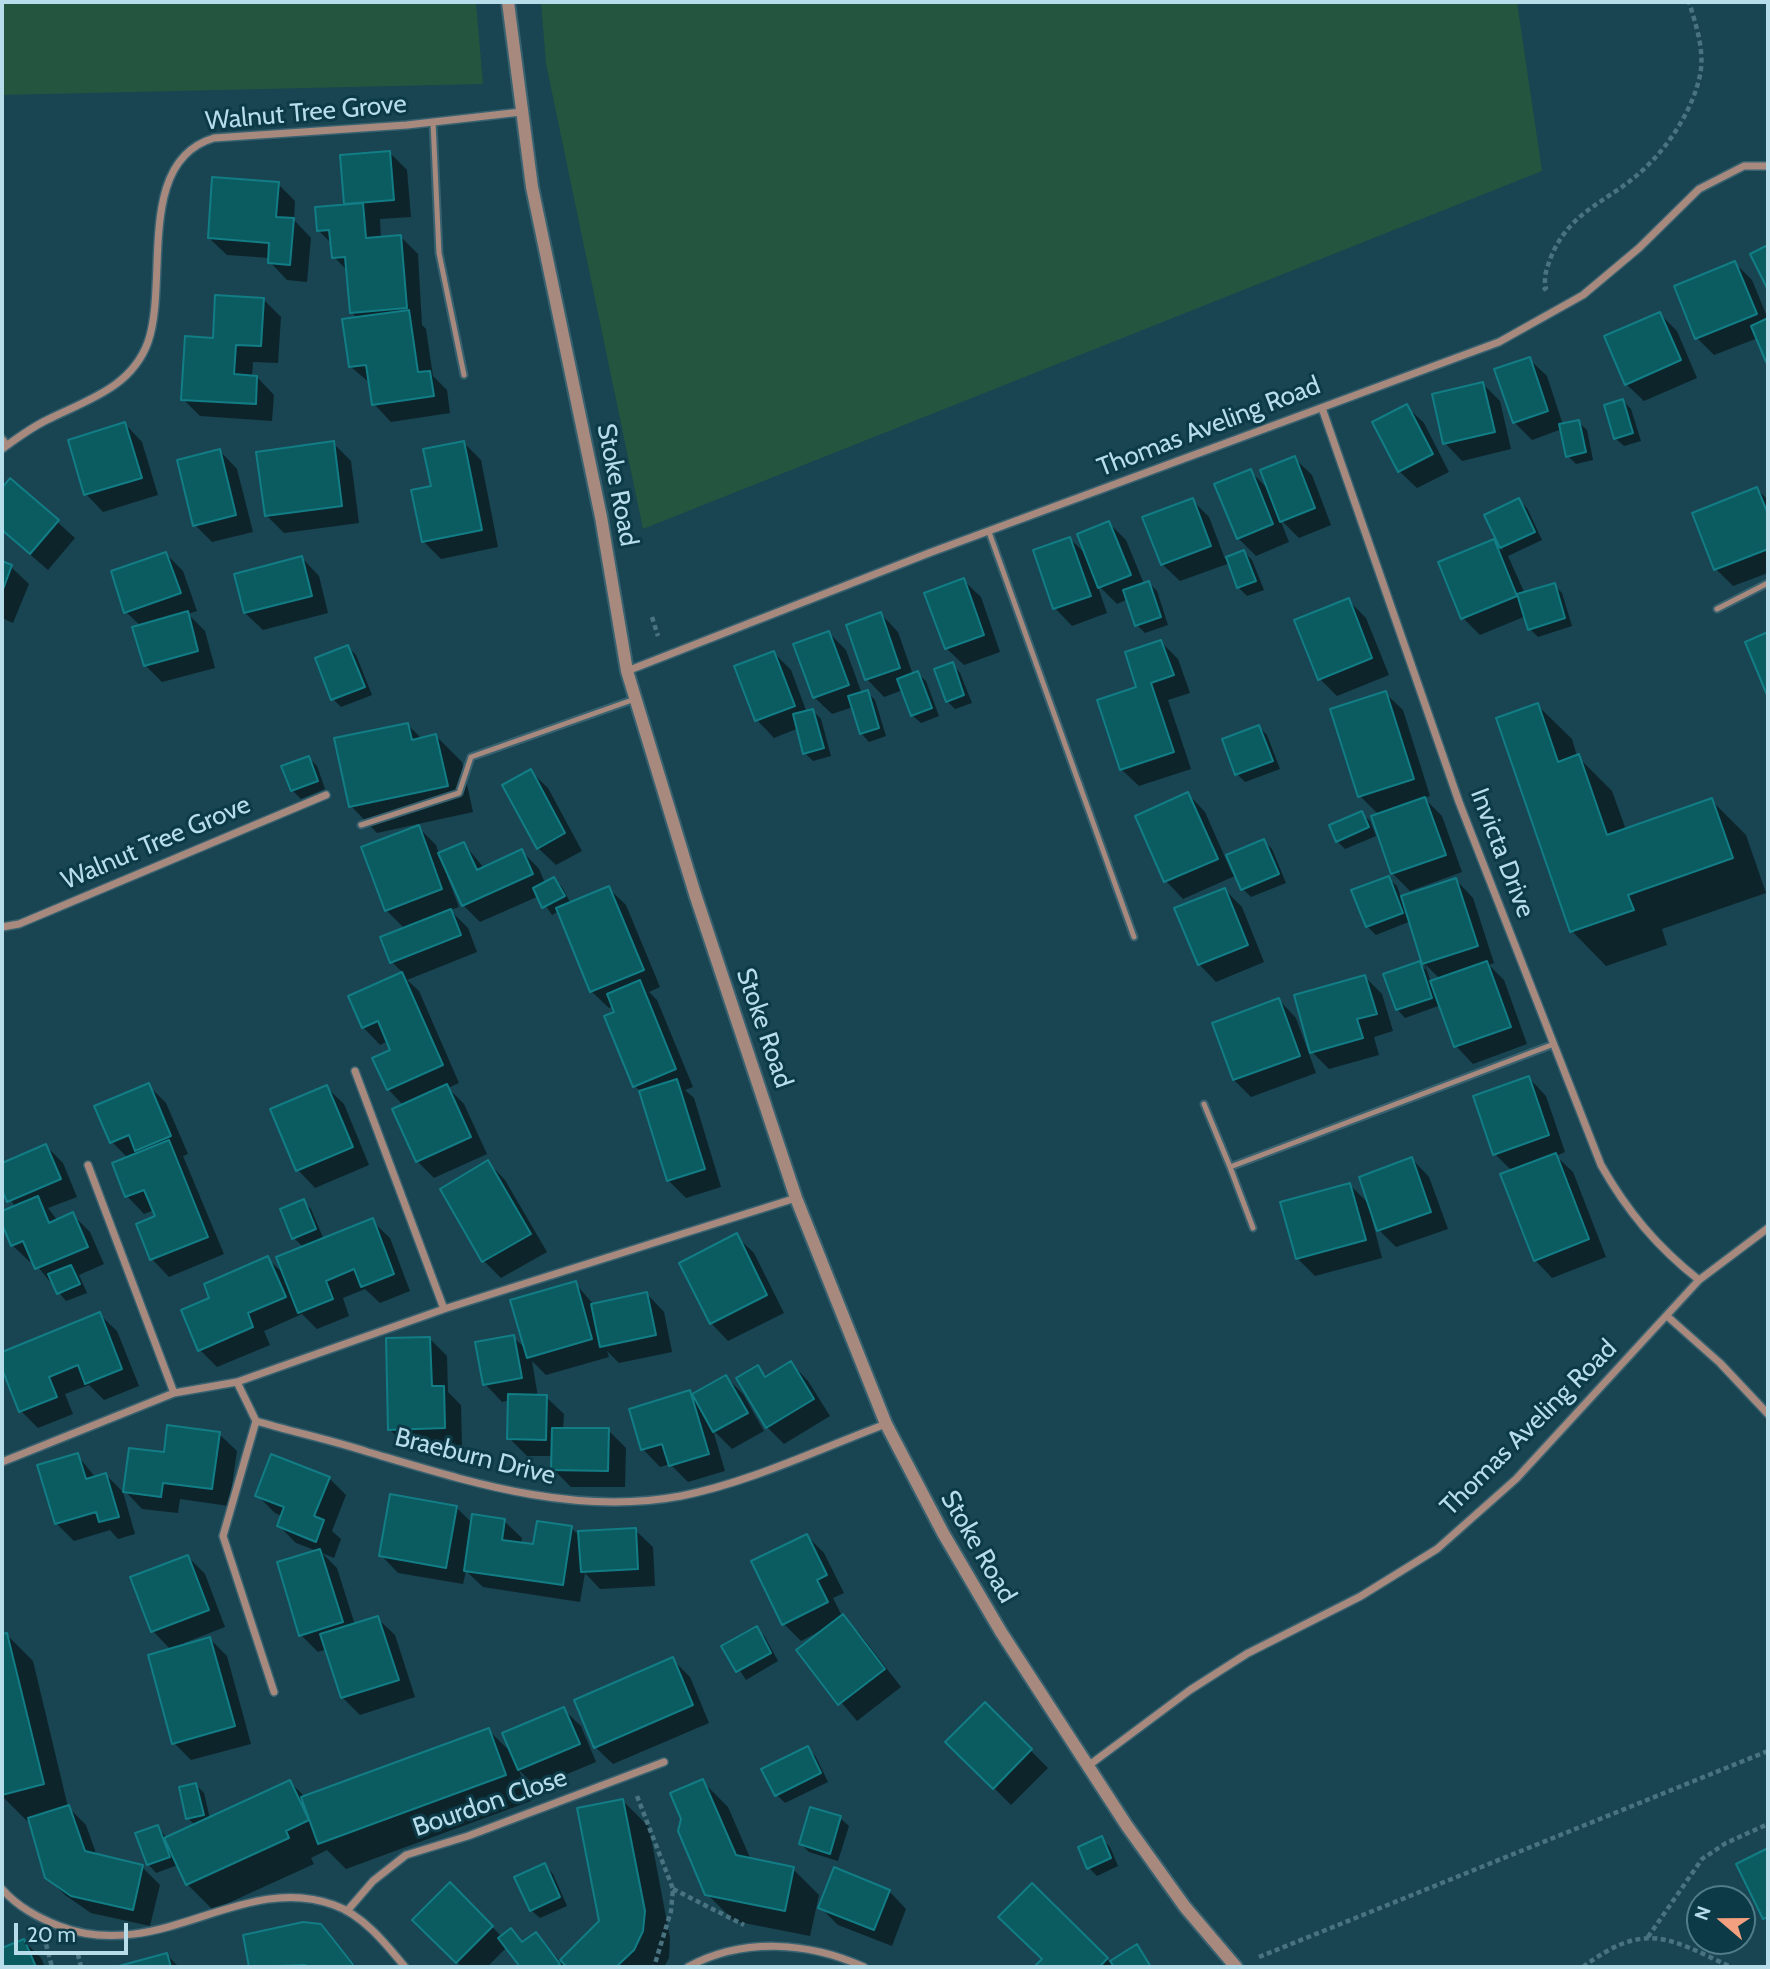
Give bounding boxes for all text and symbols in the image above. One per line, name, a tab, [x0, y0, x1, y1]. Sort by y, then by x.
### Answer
street label: Walnut Tree Grove	[204, 89, 408, 137]
street label: Thomas Aveling Road	[1093, 370, 1325, 484]
street label: Stoke Road	[590, 421, 644, 549]
street label: Invicta Drive	[1463, 784, 1541, 922]
street label: Walnut Tree Grove	[57, 789, 255, 897]
street label: Stoke Road	[729, 964, 799, 1092]
street label: Thomas Aveling Road	[1434, 1333, 1624, 1523]
street label: Braeburn Drive	[392, 1422, 558, 1492]
street label: Stoke Road	[933, 1485, 1023, 1609]
street label: Bourdon Close	[409, 1762, 571, 1844]
north arrow	[1686, 1885, 1756, 1955]
text: N	[1690, 1903, 1716, 1924]
scale bar	[18, 1910, 131, 1954]
text: 20 m	[27, 1922, 76, 1947]

